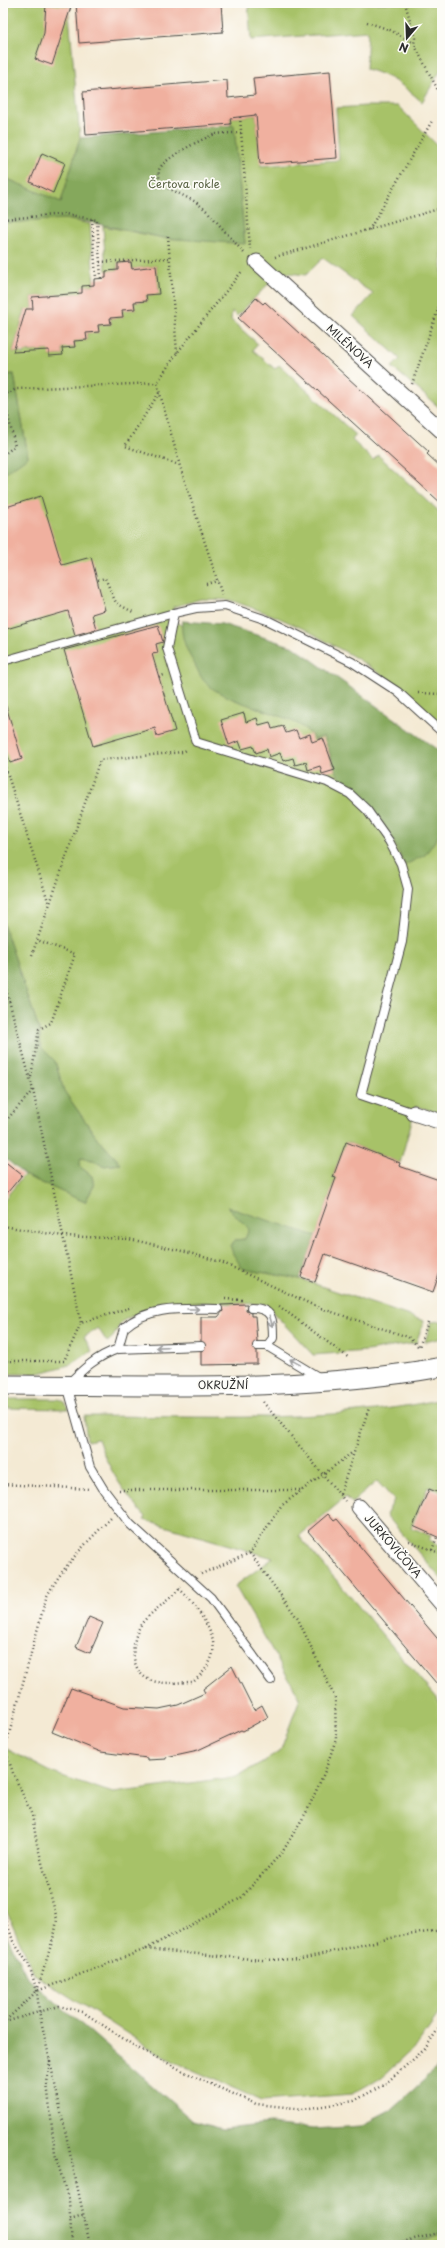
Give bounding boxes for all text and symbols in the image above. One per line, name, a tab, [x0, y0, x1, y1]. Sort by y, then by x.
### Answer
north arrow	[387, 18, 427, 58]
text: N	[396, 38, 410, 57]
park label: Čertova rokle	[148, 175, 220, 192]
street label: MILÉNOVA	[323, 320, 378, 372]
one-way arrow	[186, 1305, 199, 1313]
one-way arrow	[268, 1314, 275, 1327]
one-way arrow	[156, 1344, 169, 1351]
one-way arrow	[289, 1357, 301, 1365]
street label: OKRUŽNÍ	[198, 1376, 249, 1393]
street label: JURKOVIČOVA	[361, 1510, 426, 1582]

